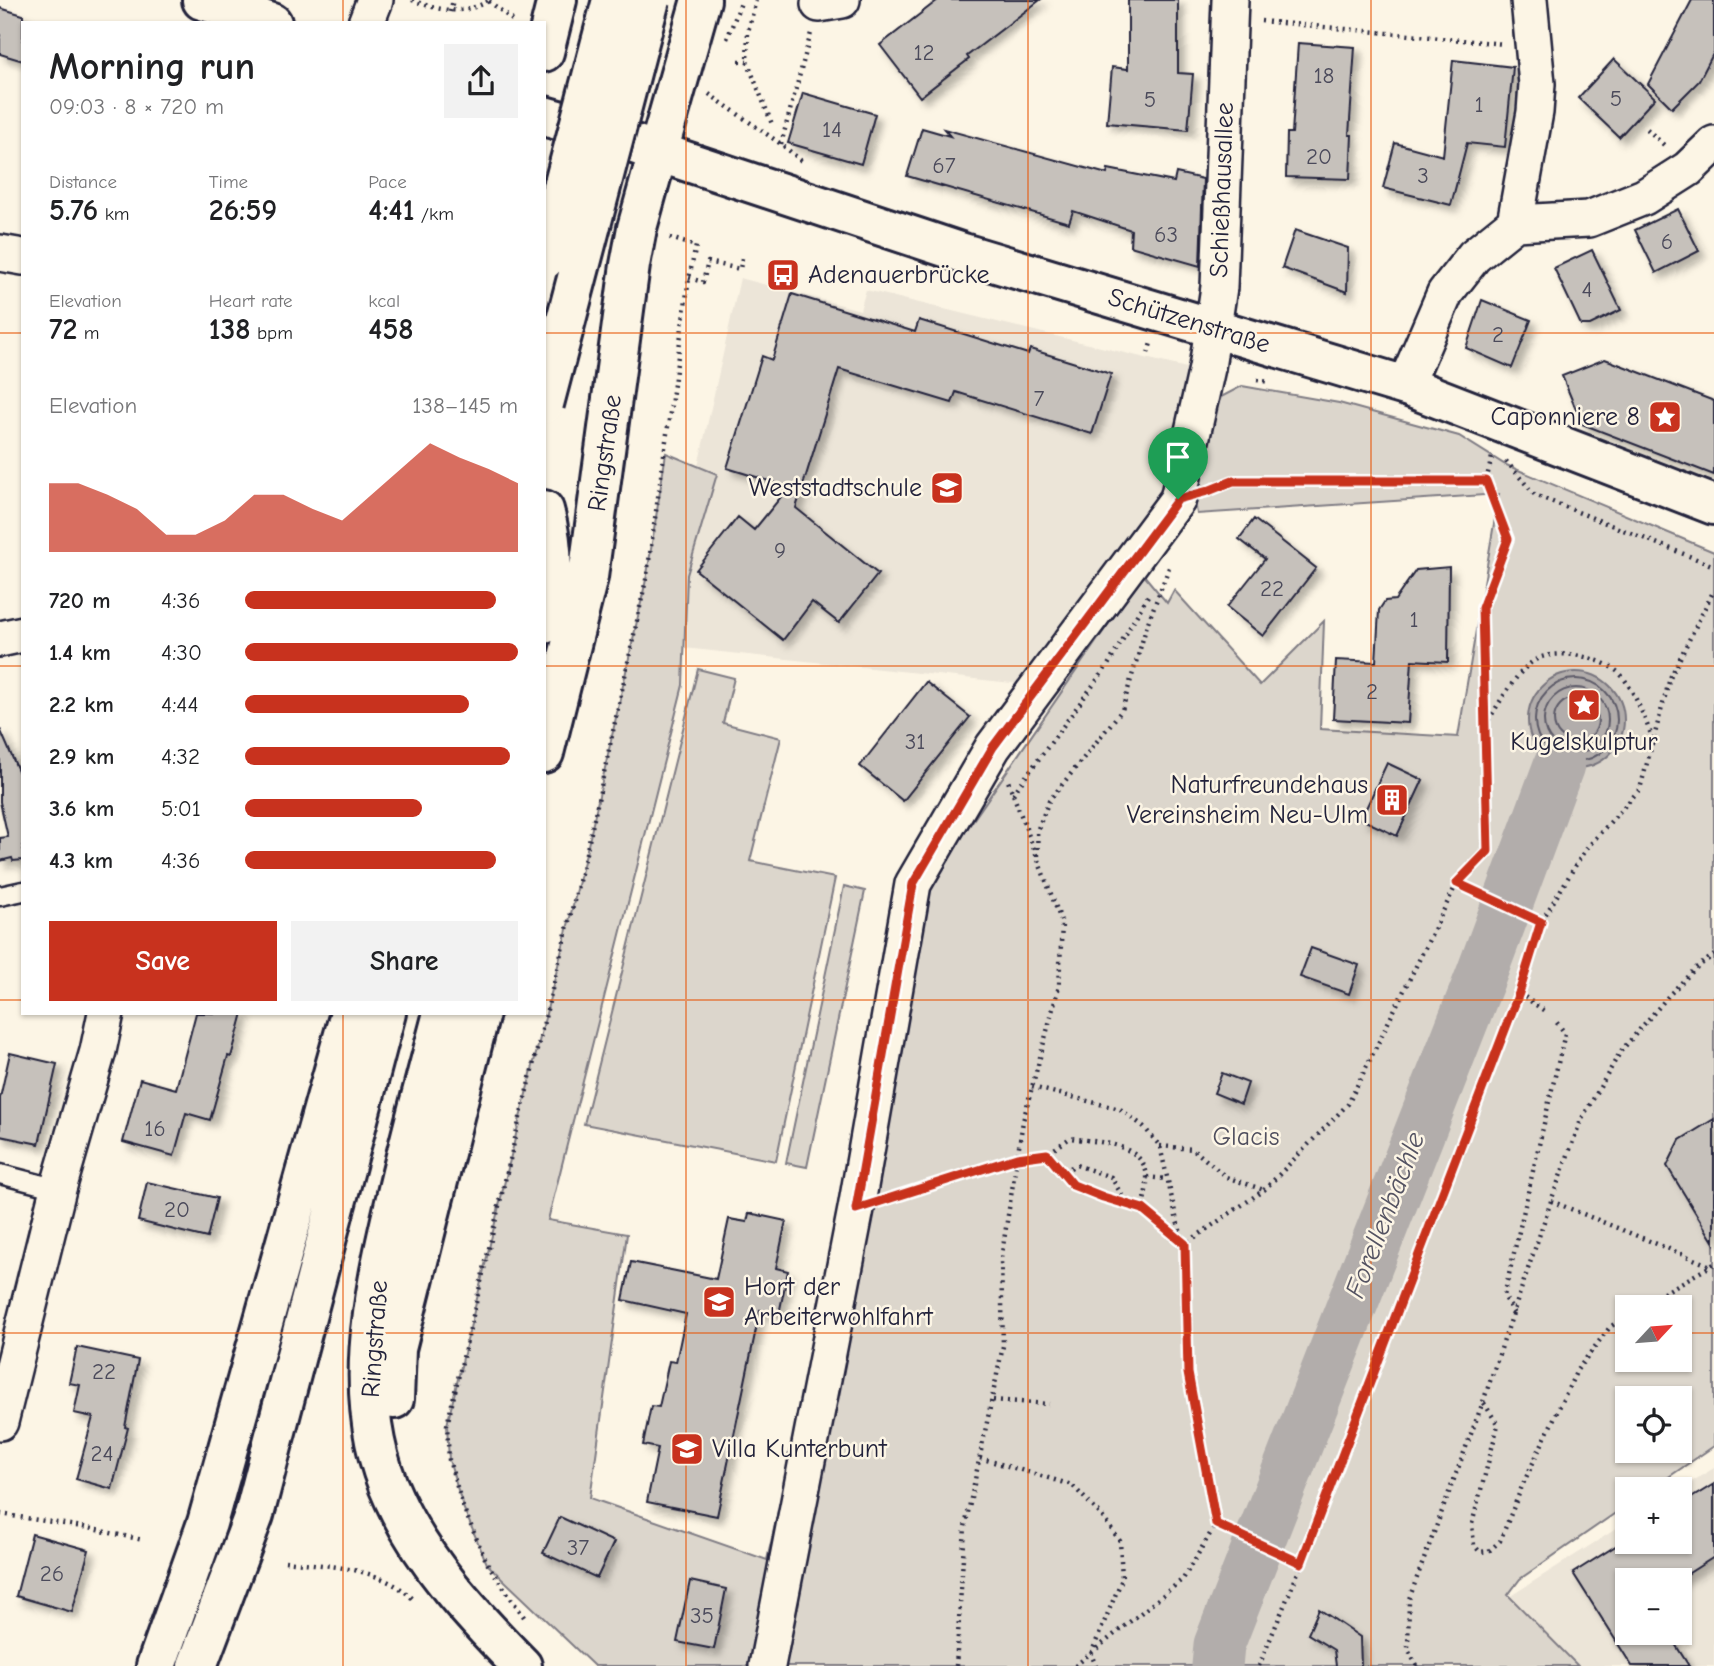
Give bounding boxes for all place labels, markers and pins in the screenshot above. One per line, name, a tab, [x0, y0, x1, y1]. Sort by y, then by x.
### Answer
bus stop icon: Adenauerbrücke	[764, 256, 802, 294]
place label: Adenauerbrücke	[808, 260, 989, 290]
place icon: Caponniere 8	[1646, 398, 1684, 436]
place label: Caponniere 8	[1490, 402, 1640, 432]
pin	[1148, 427, 1208, 499]
school or university icon: Weststadtschule	[928, 469, 966, 507]
place label: Weststadtschule	[749, 473, 922, 503]
place icon: Kugelskulptur	[1565, 686, 1603, 724]
place label: Kugelskulptur	[1510, 727, 1658, 757]
place label: Naturfreundehaus Vereinsheim Neu-Ulm	[1127, 770, 1368, 830]
building icon: Naturfreundehaus Vereinsheim Neu-Ulm	[1373, 781, 1411, 819]
place label: Hort der Arbeiterwohlfahrt	[744, 1272, 934, 1332]
school or university icon: Hort der Arbeiterwohlfahrt	[700, 1283, 738, 1321]
school or university icon: Villa Kunterbunt	[668, 1430, 706, 1468]
place label: Villa Kunterbunt	[712, 1434, 888, 1464]

